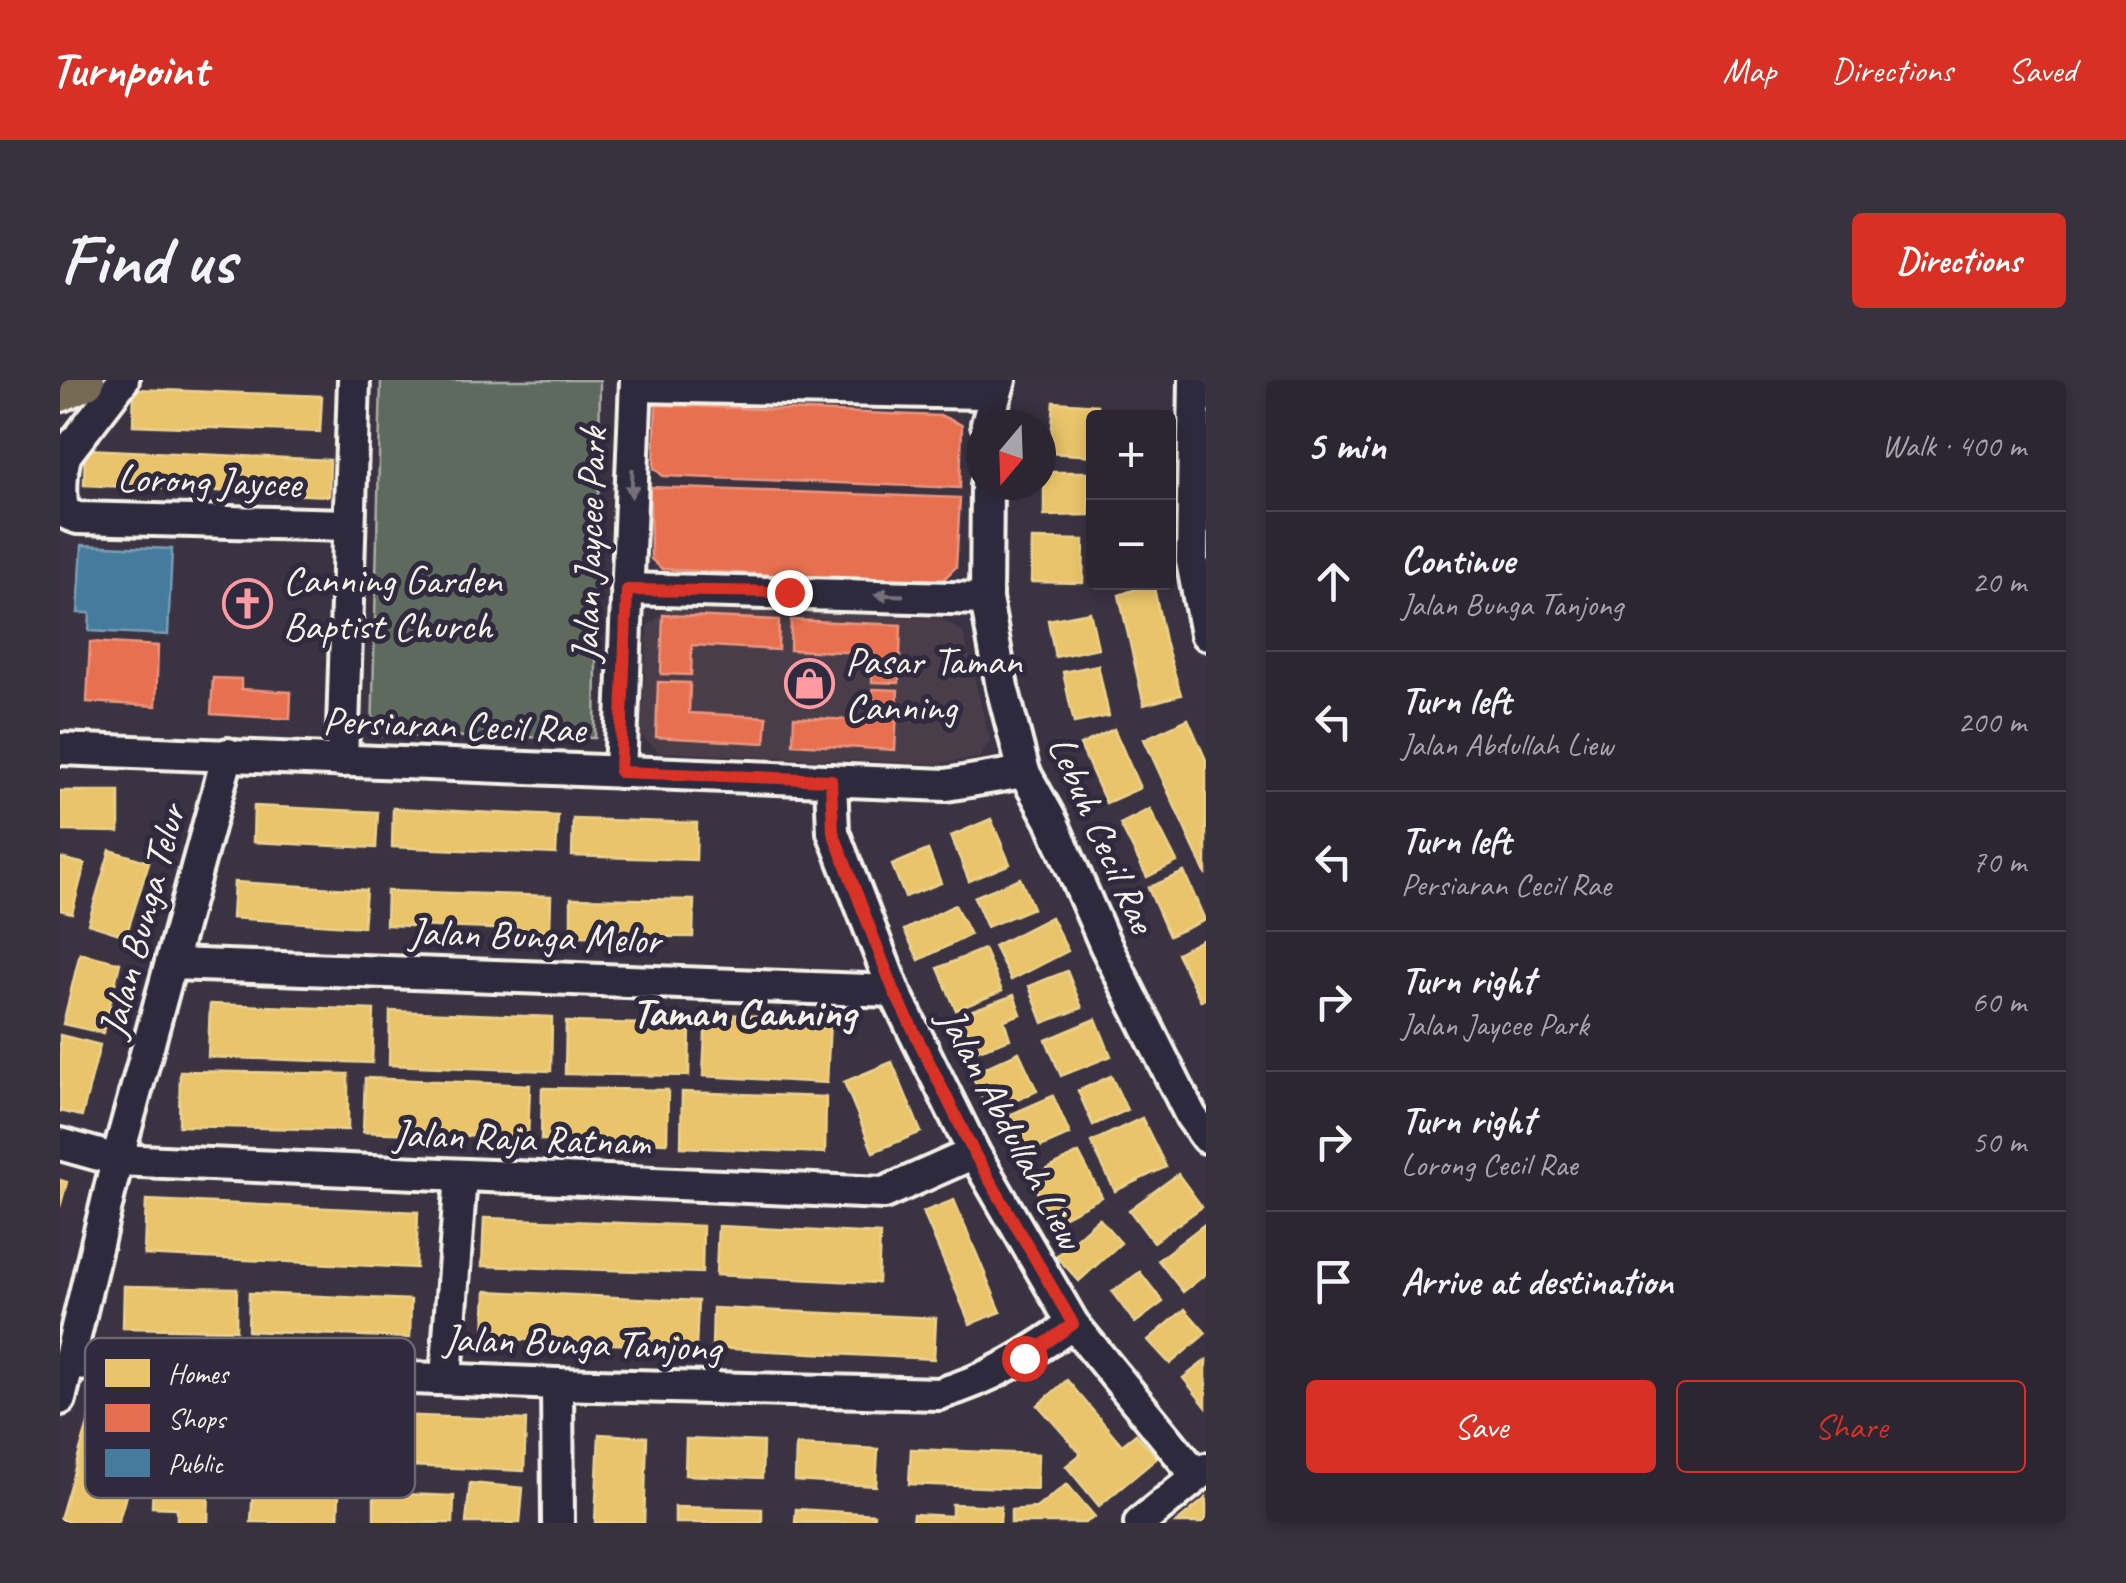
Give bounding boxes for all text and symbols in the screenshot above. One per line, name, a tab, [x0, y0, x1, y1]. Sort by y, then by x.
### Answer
text: Turnpoint	[50, 40, 208, 100]
text: Map	[1723, 48, 1776, 93]
text: Directions	[1831, 48, 1953, 93]
text: Saved	[2008, 48, 2076, 93]
button: Directions	[1852, 213, 2066, 308]
text: Find us	[60, 216, 235, 304]
north arrow	[966, 410, 1056, 500]
map controls	[1086, 410, 1176, 590]
button: +	[1086, 410, 1176, 500]
text: 5 min	[1306, 419, 1386, 472]
street label: Jalan Jaycee Park	[560, 425, 618, 665]
text: Walk · 400 m	[1882, 425, 2026, 466]
street label: Lorong Jaycee	[116, 453, 305, 509]
one-way arrow	[624, 468, 640, 500]
button: −	[1086, 500, 1176, 590]
text: Continue	[1401, 537, 1515, 584]
icon: ahead	[1306, 554, 1361, 609]
place label: Canning Garden Baptist Church	[283, 555, 503, 651]
text: 20 m	[1972, 561, 2026, 602]
route end	[767, 570, 813, 616]
church icon: Canning Garden Baptist Church	[222, 577, 274, 629]
text: Jalan Bunga Tanjong	[1401, 584, 1623, 625]
one-way arrow	[873, 587, 904, 603]
place label: Pasar Taman Canning	[845, 636, 1023, 732]
shop icon: Pasar Taman Canning	[784, 658, 836, 710]
text: Turn left	[1401, 677, 1511, 724]
icon: left	[1306, 694, 1361, 749]
street label: Persiaran Cecil Rae	[322, 695, 589, 755]
text: 200 m	[1957, 701, 2026, 742]
text: Jalan Abdullah Liew	[1401, 724, 1613, 765]
street label: Lebuh Cecil Rae	[1037, 728, 1169, 943]
street label: Jalan Bunga Telur	[86, 796, 198, 1045]
text: Turn left	[1401, 817, 1511, 864]
icon: left	[1306, 834, 1361, 889]
text: 70 m	[1972, 841, 2026, 882]
text: Persiaran Cecil Rae	[1401, 864, 1611, 905]
street label: Jalan Bunga Melor	[406, 907, 665, 965]
text: Turn right	[1401, 957, 1535, 1004]
icon: right	[1306, 974, 1361, 1029]
text: 60 m	[1972, 981, 2026, 1022]
district label: Taman Canning	[632, 986, 860, 1039]
street label: Jalan Abdullah Liew	[926, 997, 1097, 1260]
text: Jalan Jaycee Park	[1401, 1004, 1588, 1045]
text: Turn right	[1401, 1097, 1535, 1144]
street label: Jalan Raja Ratnam	[391, 1108, 653, 1168]
icon: right	[1306, 1114, 1361, 1169]
text: 50 m	[1972, 1121, 2026, 1162]
text: Lorong Cecil Rae	[1401, 1144, 1577, 1185]
icon: arrive	[1306, 1254, 1361, 1309]
text: Arrive at destination	[1401, 1258, 1673, 1305]
street label: Jalan Bunga Tanjong	[441, 1313, 724, 1373]
route start	[1002, 1336, 1048, 1382]
legend	[85, 1338, 415, 1498]
text: Homes	[168, 1356, 230, 1391]
button: Save	[1306, 1380, 1656, 1473]
button: Share	[1676, 1380, 2026, 1473]
text: Shops	[168, 1401, 228, 1436]
text: Public	[168, 1446, 224, 1481]

